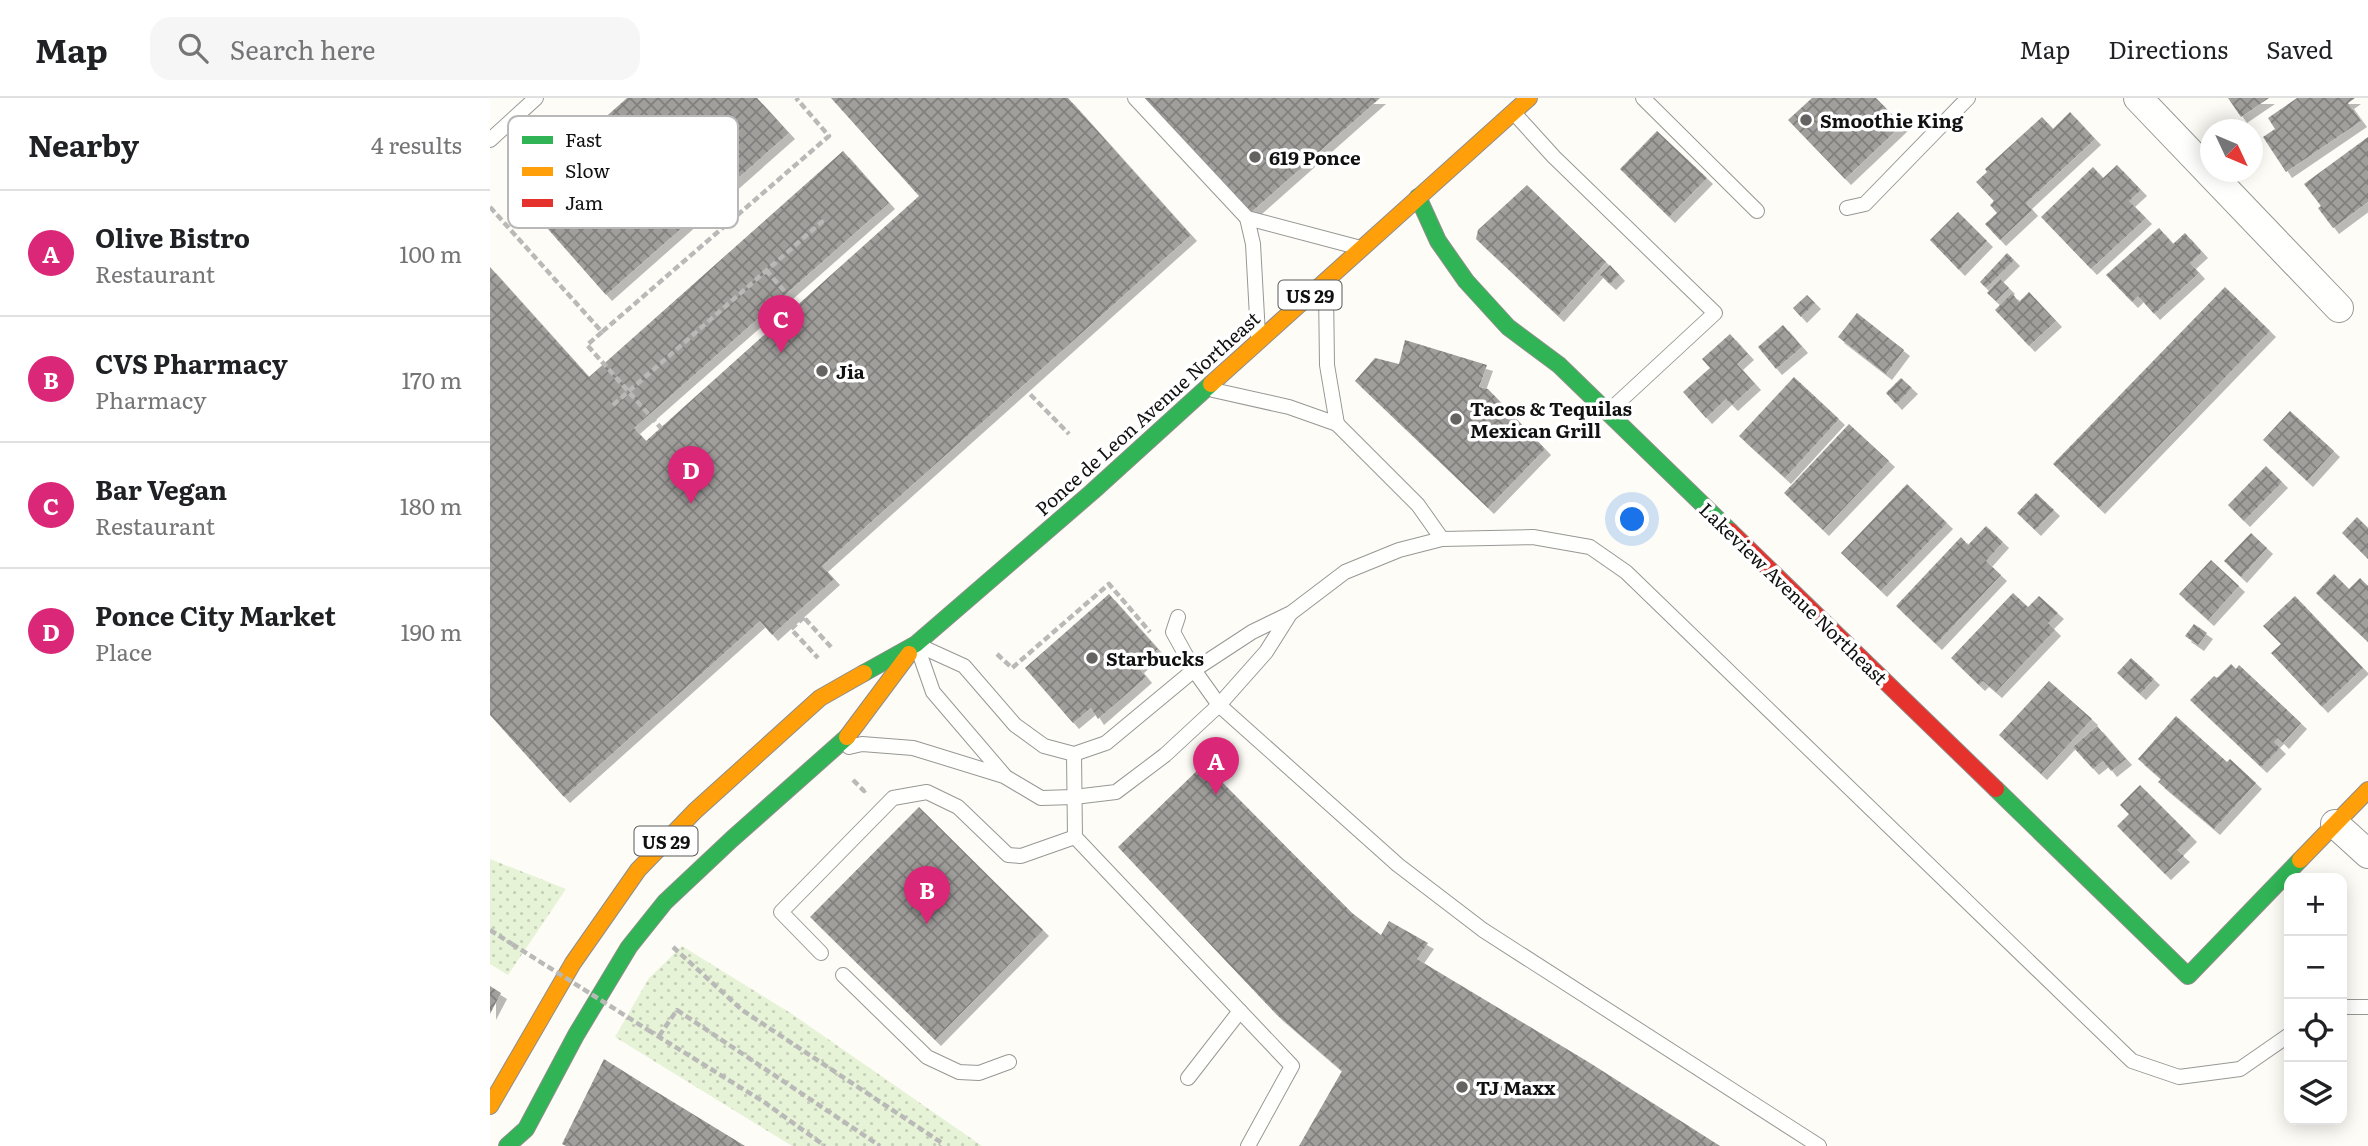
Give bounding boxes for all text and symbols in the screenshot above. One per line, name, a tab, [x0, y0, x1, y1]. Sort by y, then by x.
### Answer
search box	[150, 17, 640, 80]
text: Map	[35, 24, 108, 73]
icon: search	[174, 29, 212, 67]
text: Search here	[230, 29, 376, 68]
text: Map	[2019, 31, 2070, 66]
text: Directions	[2108, 31, 2228, 66]
text: Saved	[2266, 31, 2333, 66]
place label: Smoothie King	[1820, 106, 1964, 134]
marker: Smoothie King	[1798, 112, 1814, 128]
legend	[508, 116, 738, 228]
north arrow	[2200, 119, 2263, 182]
text: Nearby	[28, 122, 139, 166]
text: Fast	[565, 125, 602, 153]
text: 4 results	[371, 127, 462, 161]
place label: 619 Ponce	[1269, 143, 1361, 171]
marker: 619 Ponce	[1247, 149, 1263, 165]
text: Slow	[565, 156, 610, 184]
text: Jam	[565, 188, 603, 216]
text: Olive Bistro	[95, 217, 250, 256]
text: A	[42, 236, 60, 270]
text: 100 m	[399, 236, 462, 270]
text: Restaurant	[95, 256, 215, 290]
road number: US 29	[1278, 280, 1342, 310]
pin: C	[758, 295, 804, 353]
street label: Ponce de Leon Avenue Northeast	[1028, 304, 1266, 522]
text: CVS Pharmacy	[95, 343, 288, 382]
place label: Jia	[836, 357, 865, 385]
text: B	[43, 362, 59, 396]
text: 170 m	[401, 362, 462, 396]
marker: Jia	[814, 363, 830, 379]
text: Pharmacy	[95, 382, 206, 416]
place label: Tacos & Tequilas Mexican Grill	[1470, 394, 1632, 444]
marker: Tacos & Tequilas Mexican Grill	[1448, 411, 1464, 427]
pin: D	[668, 446, 714, 504]
text: Bar Vegan	[95, 469, 227, 508]
text: C	[43, 488, 59, 522]
text: 180 m	[400, 488, 462, 522]
street label: Lakeview Avenue Northeast	[1694, 495, 1895, 691]
your location	[1615, 502, 1649, 536]
text: Restaurant	[95, 508, 215, 542]
text: Ponce City Market	[95, 595, 336, 634]
text: D	[42, 614, 60, 648]
text: 190 m	[400, 614, 462, 648]
text: Place	[95, 634, 152, 668]
place label: Starbucks	[1106, 644, 1204, 672]
marker: Starbucks	[1084, 650, 1100, 666]
pin: A	[1193, 737, 1239, 795]
road number: US 29	[634, 826, 698, 856]
pin: B	[904, 866, 950, 924]
map controls	[2284, 873, 2347, 1125]
button: +	[2284, 873, 2347, 936]
button: −	[2284, 936, 2347, 999]
button: locate	[2284, 999, 2347, 1062]
button: layers	[2284, 1062, 2347, 1125]
place label: TJ Maxx	[1476, 1073, 1556, 1101]
marker: TJ Maxx	[1454, 1079, 1470, 1095]

